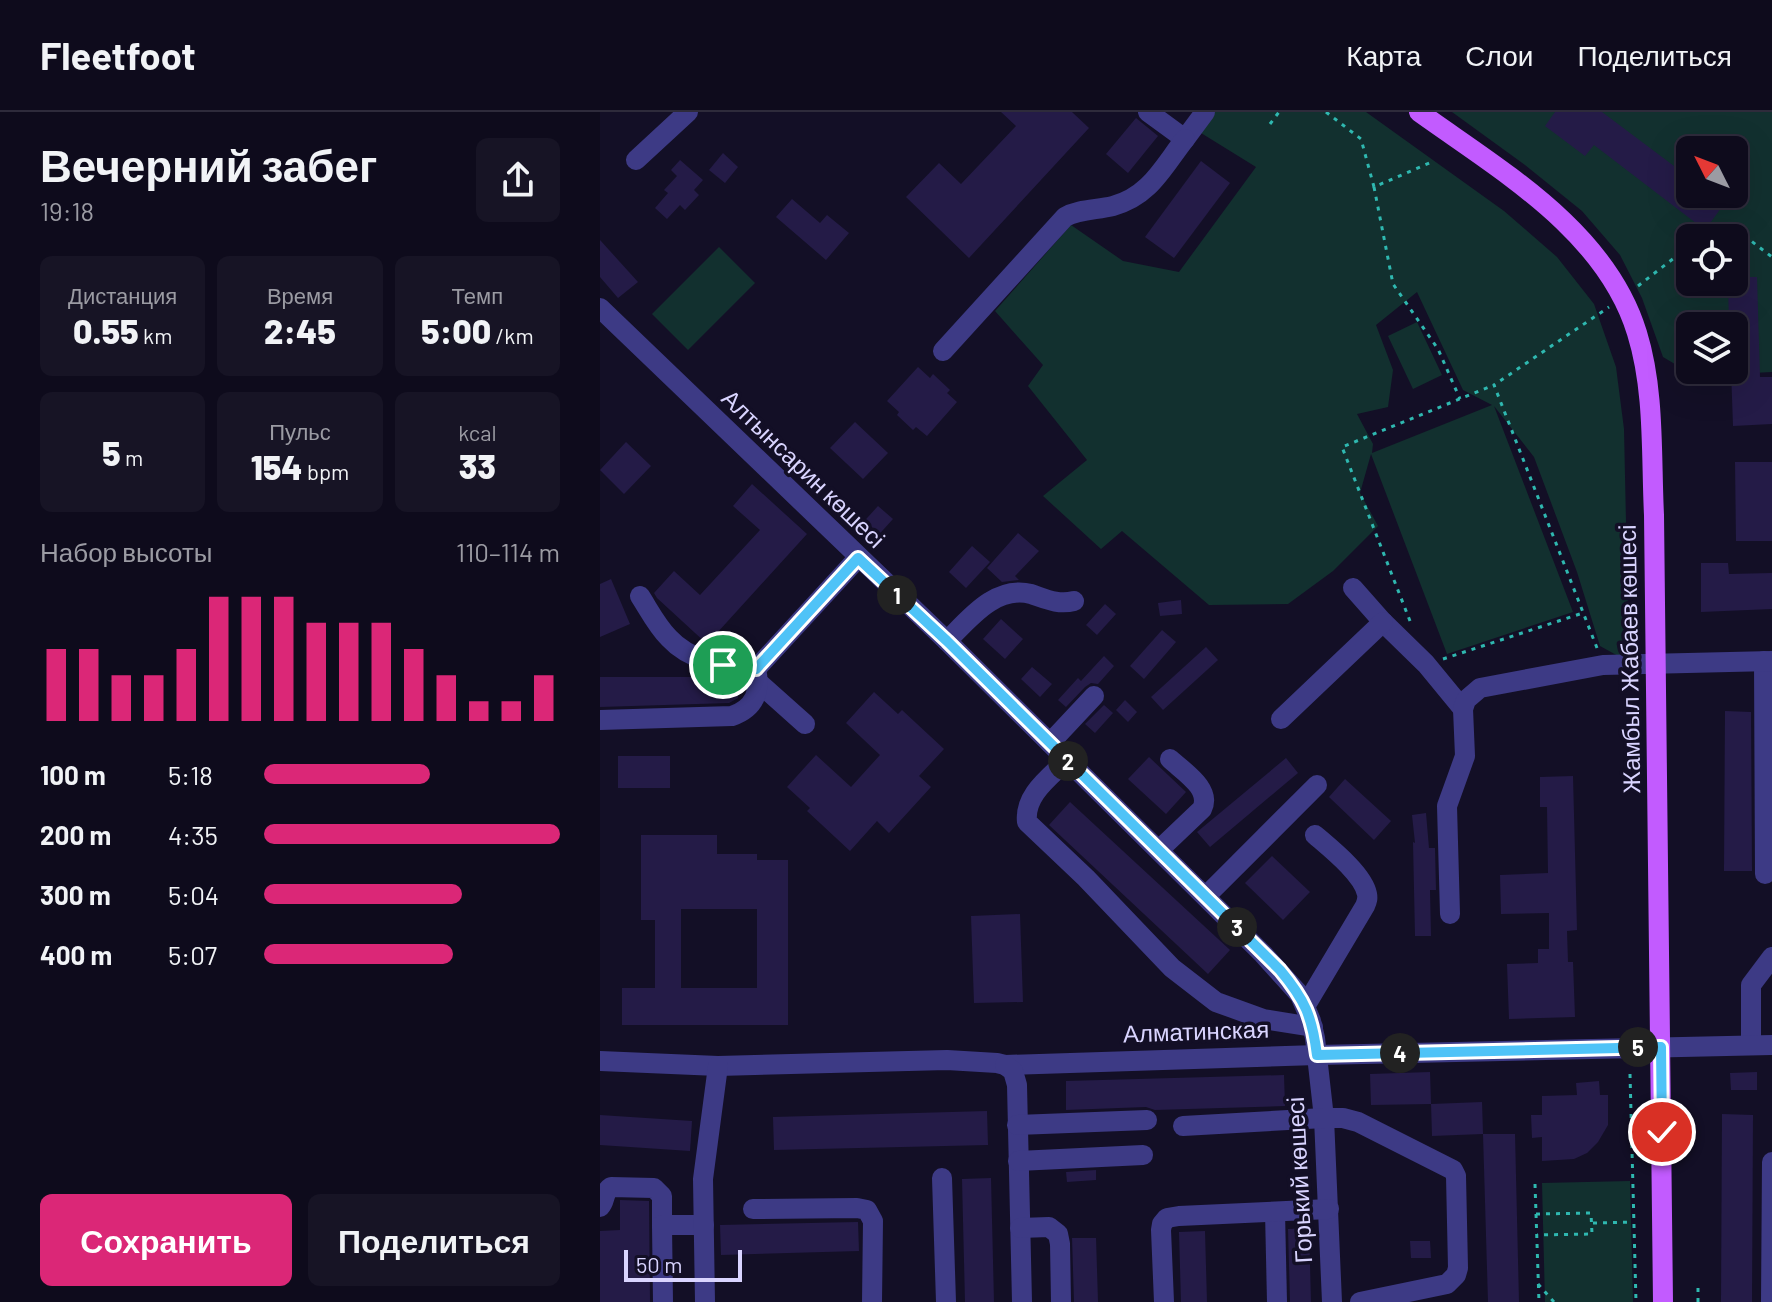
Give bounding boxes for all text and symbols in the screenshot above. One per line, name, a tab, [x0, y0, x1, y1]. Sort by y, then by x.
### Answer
text: Fleetfoot	[40, 32, 196, 78]
text: Карта	[1346, 38, 1421, 72]
text: Слои	[1465, 38, 1533, 72]
text: Поделиться	[1577, 38, 1732, 72]
north arrow	[1676, 136, 1748, 208]
map controls	[1676, 136, 1748, 384]
text: Вечерний забег	[40, 138, 377, 191]
button: share	[476, 138, 560, 222]
text: 19:18	[40, 195, 94, 226]
button: locate	[1676, 224, 1748, 296]
text: Дистанция	[68, 282, 177, 308]
text: Время	[267, 282, 333, 308]
text: Темп	[452, 282, 503, 308]
text: 0.55	[73, 310, 139, 351]
text: 2:45	[264, 310, 336, 351]
text: 5:00	[421, 310, 491, 351]
button: layers	[1676, 312, 1748, 384]
text: km	[139, 322, 172, 348]
text: /km	[491, 322, 534, 348]
street label: Алтынсарин көшесі	[716, 383, 892, 553]
text: Пульс	[269, 418, 331, 444]
text: kcal	[458, 419, 497, 445]
text: 5	[102, 432, 121, 473]
text: m	[121, 444, 143, 470]
text: 33	[459, 445, 496, 486]
text: 154	[251, 446, 303, 487]
text: bpm	[303, 458, 349, 484]
street label: Жамбыл Жабаев көшесі	[1612, 524, 1645, 794]
text: Набор высоты	[40, 536, 213, 567]
text: 110–114 m	[456, 536, 560, 567]
pin: 1	[877, 575, 917, 615]
text: 1	[893, 582, 901, 608]
pin	[689, 631, 757, 699]
icon: arrive	[701, 643, 745, 687]
pin: 2	[1048, 741, 1088, 781]
text: 2	[1062, 748, 1074, 774]
text: 100 m	[40, 759, 106, 790]
text: 5:18	[168, 759, 213, 790]
text: 200 m	[40, 819, 111, 850]
text: 4:35	[168, 819, 218, 850]
text: 300 m	[40, 879, 111, 910]
text: 5:04	[168, 879, 219, 910]
pin: 3	[1217, 907, 1257, 947]
text: 3	[1231, 914, 1243, 940]
text: 400 m	[40, 939, 112, 970]
text: 5:07	[168, 939, 217, 970]
street label: Алматинская	[1122, 1013, 1270, 1048]
pin: 5	[1618, 1027, 1658, 1067]
pin: 4	[1380, 1033, 1420, 1073]
text: 5	[1632, 1034, 1644, 1060]
text: 4	[1393, 1040, 1407, 1066]
street label: Горький көшесі	[1280, 1096, 1317, 1264]
pin	[1628, 1098, 1696, 1166]
icon: check	[1640, 1110, 1684, 1154]
button: Сохранить	[40, 1194, 292, 1286]
button: Поделиться	[308, 1194, 560, 1286]
scale bar	[624, 1246, 742, 1282]
text: 50 m	[636, 1251, 682, 1277]

